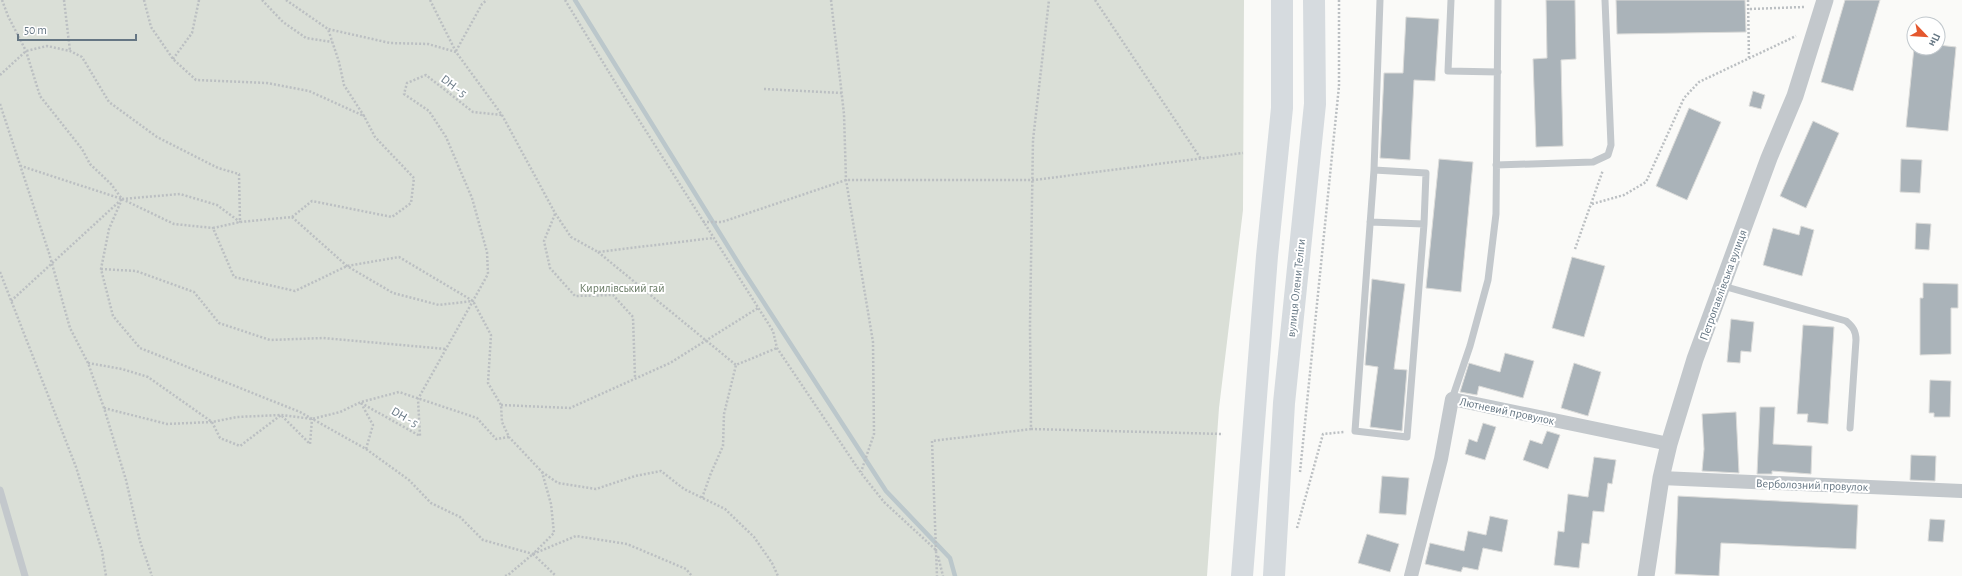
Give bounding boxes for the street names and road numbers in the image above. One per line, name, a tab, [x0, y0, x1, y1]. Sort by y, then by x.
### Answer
street label: DH - 5	[439, 73, 469, 99]
street label: Петропавлівська вулиця	[1697, 228, 1750, 342]
street label: вулиця Олени Теліги	[1285, 238, 1308, 338]
street label: Лютневий провулок	[1458, 395, 1556, 428]
street label: DH - 5	[390, 405, 420, 429]
street label: Верболозний провулок	[1756, 477, 1869, 494]

